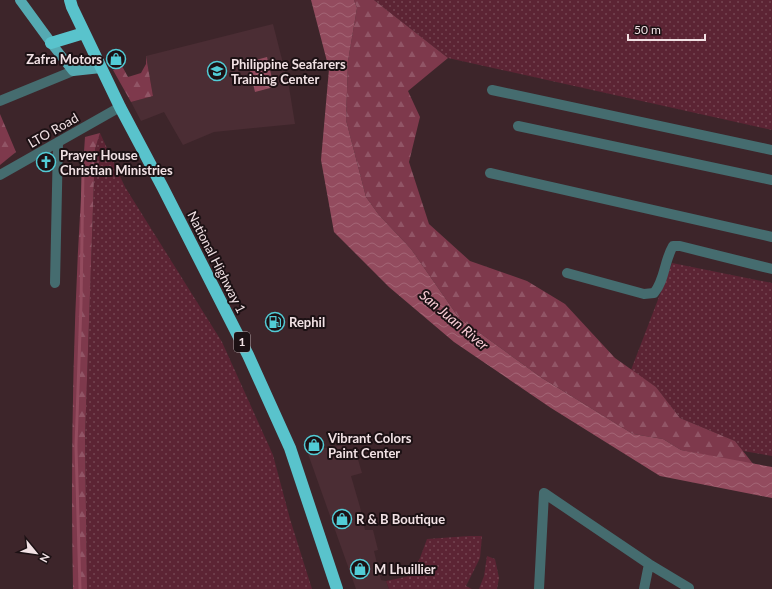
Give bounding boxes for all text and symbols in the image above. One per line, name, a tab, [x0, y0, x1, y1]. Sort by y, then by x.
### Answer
scale bar	[628, 16, 705, 42]
text: 50 m	[634, 22, 661, 37]
shop icon: Zafra Motors	[105, 48, 127, 70]
place label: Zafra Motors	[26, 51, 102, 67]
place label: Philippine Seafarers Training Center	[231, 56, 346, 87]
school or university icon: Philippine Seafarers Training Center	[206, 60, 228, 82]
street label: LTO Road	[25, 109, 81, 151]
place label: Prayer House Christian Ministries	[60, 147, 173, 178]
church icon: Prayer House Christian Ministries	[35, 151, 57, 173]
street label: National Highway 1	[184, 208, 250, 316]
water label: San Juan River	[416, 286, 492, 353]
fuel station icon: Rephil	[264, 311, 286, 333]
place label: Rephil	[289, 314, 325, 330]
road number: 1	[234, 332, 250, 352]
place label: Vibrant Colors Paint Center	[327, 430, 412, 461]
shop icon: Vibrant Colors Paint Center	[303, 434, 325, 456]
shop icon: R & B Boutique	[331, 508, 353, 530]
place label: R & B Boutique	[356, 511, 445, 527]
north arrow	[16, 533, 56, 573]
text: N	[37, 551, 53, 565]
shop icon: M Lhuillier	[349, 558, 371, 580]
place label: M Lhuillier	[374, 561, 436, 577]

